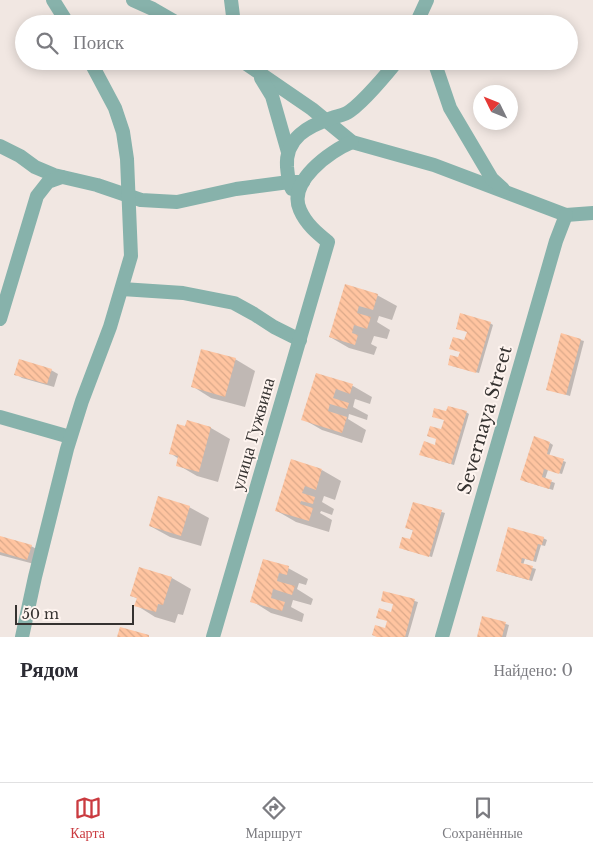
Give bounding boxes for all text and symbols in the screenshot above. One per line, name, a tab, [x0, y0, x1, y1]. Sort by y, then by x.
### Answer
search box	[15, 15, 578, 70]
icon: search	[33, 29, 61, 57]
text: Поиск	[73, 31, 124, 54]
north arrow	[473, 85, 518, 130]
street label: Severnaya Street	[453, 343, 517, 497]
street label: улица Гужвина	[226, 375, 280, 493]
scale bar	[15, 602, 134, 625]
text: 50 m	[22, 605, 59, 623]
text: Рядом	[20, 657, 79, 683]
text: Найдено: 0	[493, 660, 573, 680]
tab: Карта	[70, 794, 105, 842]
tab: Маршрут	[245, 794, 302, 842]
tab: Сохранённые	[442, 794, 523, 842]

